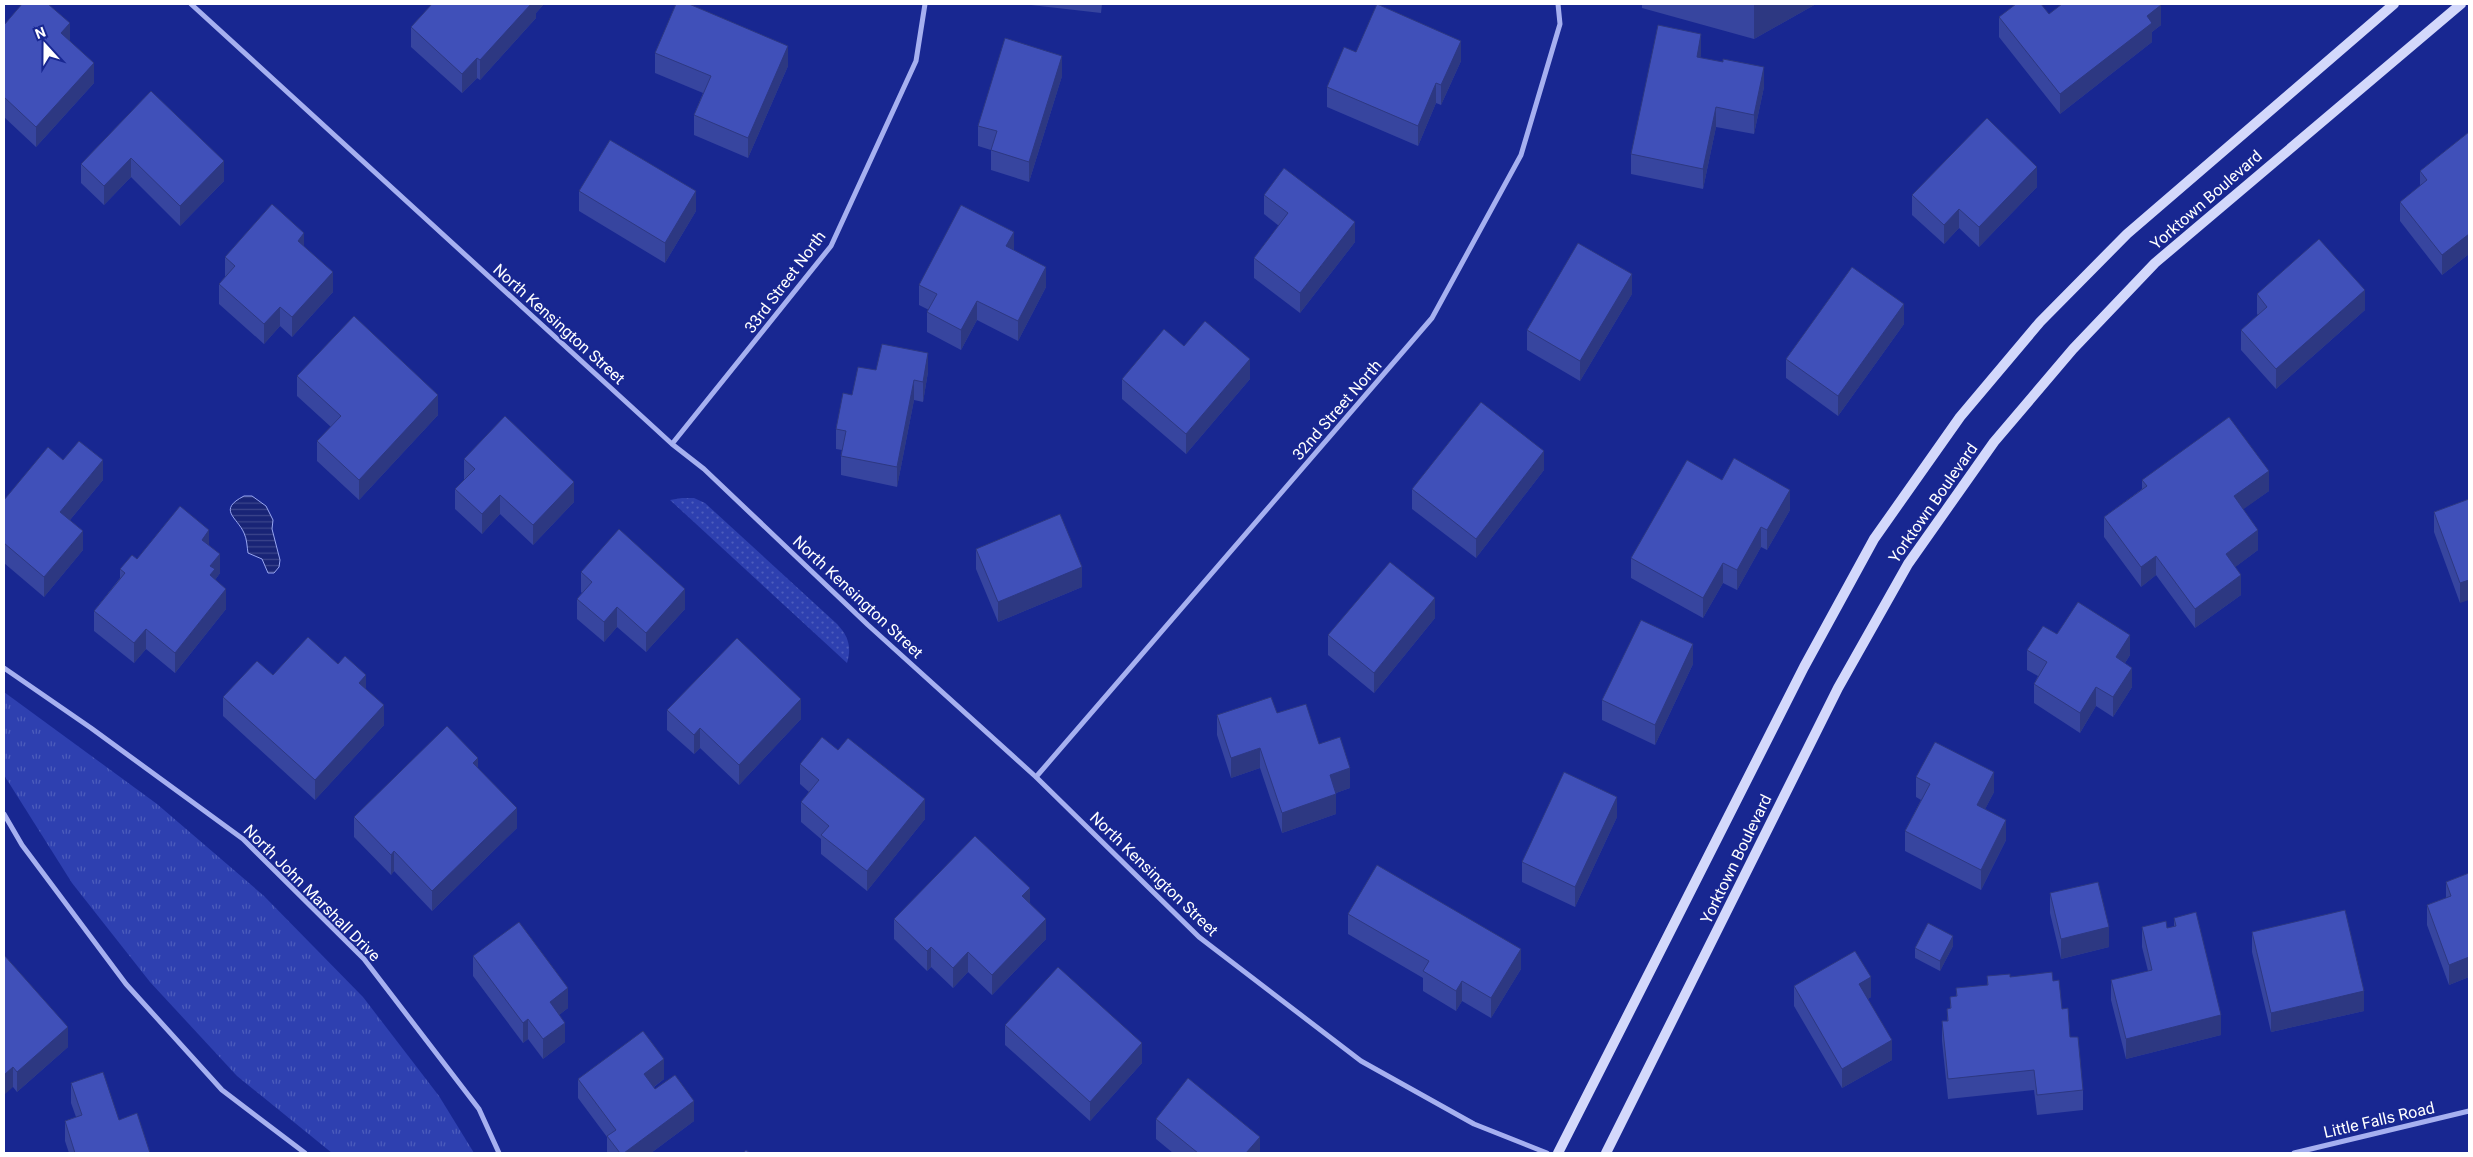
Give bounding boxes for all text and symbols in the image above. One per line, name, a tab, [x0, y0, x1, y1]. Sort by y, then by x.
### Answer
north arrow	[20, 20, 70, 70]
text: N	[33, 24, 48, 42]
street label: Yorktown Boulevard	[2146, 146, 2266, 254]
street label: 33rd Street North	[740, 227, 830, 337]
street label: North Kensington Street	[489, 260, 629, 388]
street label: 32nd Street North	[1288, 356, 1386, 464]
street label: Yorktown Boulevard	[1885, 440, 1981, 566]
street label: North Kensington Street	[789, 532, 927, 662]
street label: Yorktown Boulevard	[1696, 791, 1776, 927]
street label: North Kensington Street	[1086, 808, 1222, 940]
street label: North John Marshall Drive	[240, 821, 384, 965]
street label: Little Falls Road	[2322, 1098, 2436, 1142]

